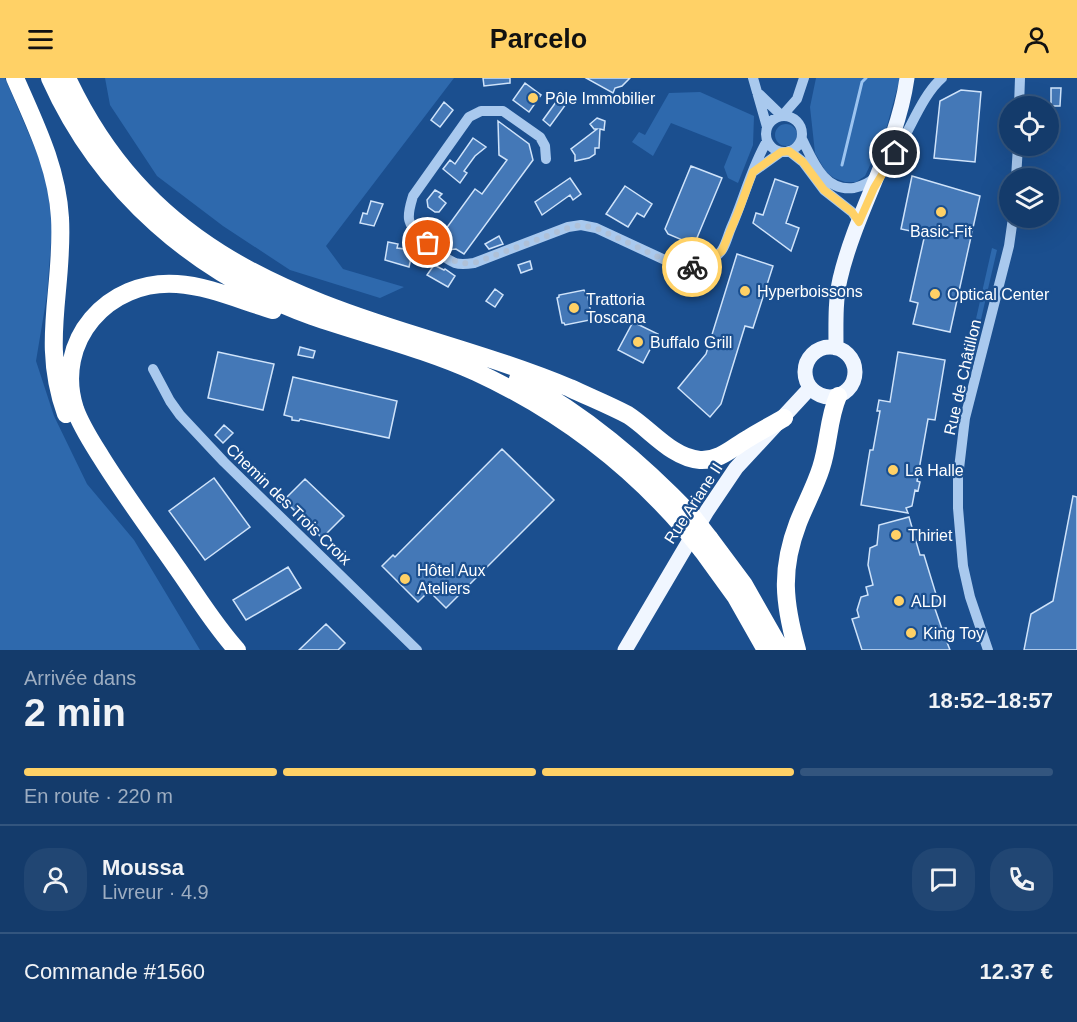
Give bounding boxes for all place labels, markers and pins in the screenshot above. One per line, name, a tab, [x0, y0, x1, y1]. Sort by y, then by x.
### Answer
place label: Pôle Immobilier	[545, 90, 656, 107]
marker: Pôle Immobilier	[526, 91, 540, 105]
pin	[869, 127, 920, 178]
marker: Basic-Fit	[934, 205, 948, 219]
pin	[402, 217, 453, 268]
place label: Basic-Fit	[910, 223, 973, 240]
place label: Hyperboissons	[757, 283, 863, 300]
marker: Hyperboissons	[738, 284, 752, 298]
place label: Optical Center	[947, 286, 1050, 303]
marker: Optical Center	[928, 287, 942, 301]
place label: Trattoria Toscana	[586, 291, 646, 326]
marker: Trattoria Toscana	[567, 301, 581, 315]
place label: Buffalo Grill	[650, 334, 732, 351]
marker: Buffalo Grill	[631, 335, 645, 349]
place label: La Halle	[905, 462, 964, 479]
marker: La Halle	[886, 463, 900, 477]
place label: Thiriet	[908, 527, 953, 544]
marker: Thiriet	[889, 528, 903, 542]
place label: Hôtel Aux Ateliers	[417, 562, 485, 597]
marker: Hôtel Aux Ateliers	[398, 572, 412, 586]
place label: ALDI	[911, 593, 947, 610]
marker: ALDI	[892, 594, 906, 608]
place label: King Toy	[923, 625, 984, 642]
marker: King Toy	[904, 626, 918, 640]

